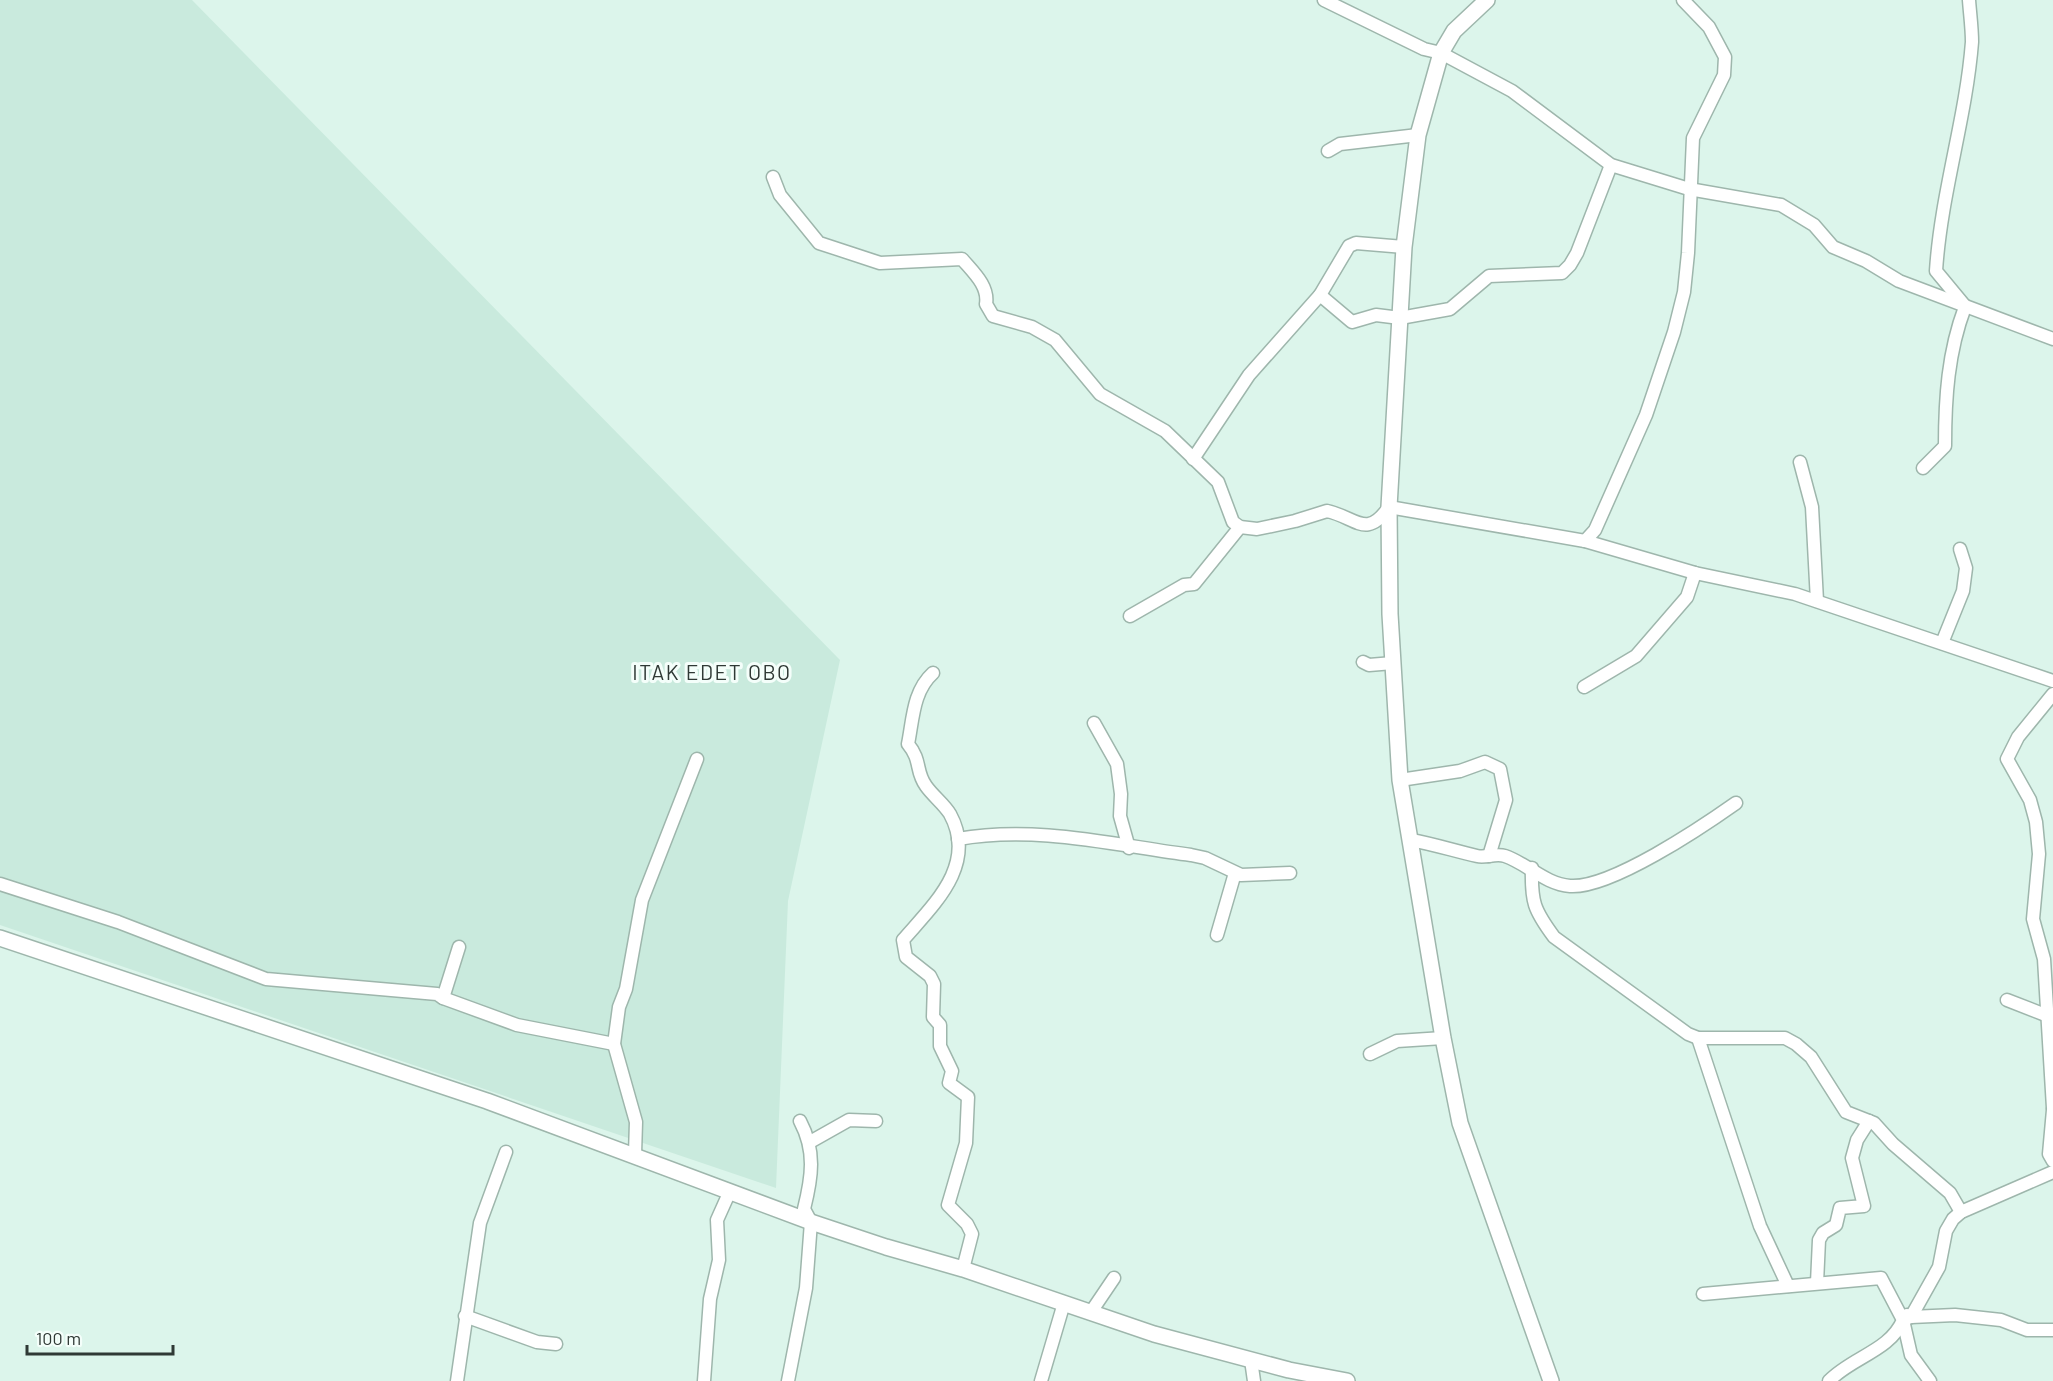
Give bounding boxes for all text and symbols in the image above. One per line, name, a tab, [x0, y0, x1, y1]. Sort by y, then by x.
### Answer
district label: ITAK EDET OBO	[632, 659, 792, 684]
scale bar	[27, 1318, 172, 1356]
text: 100 m	[36, 1327, 81, 1349]

